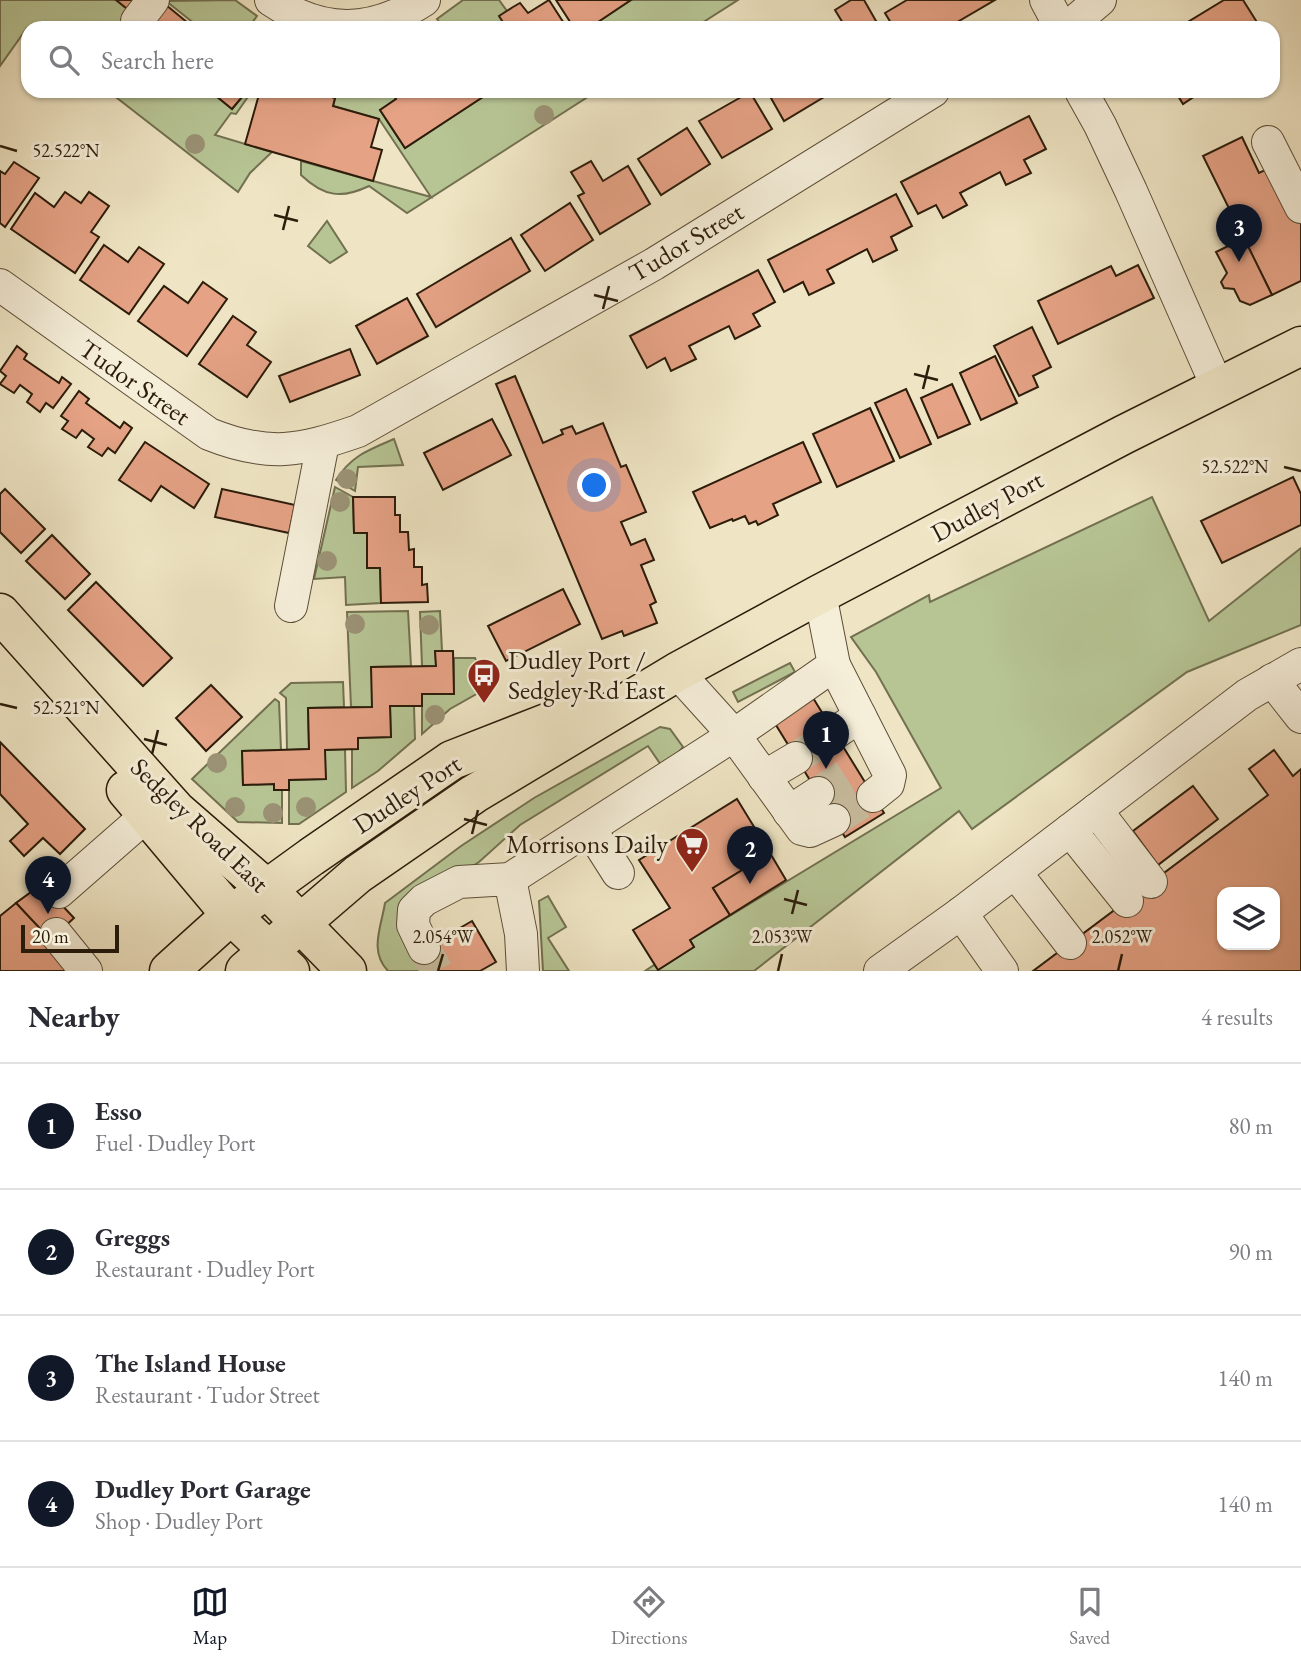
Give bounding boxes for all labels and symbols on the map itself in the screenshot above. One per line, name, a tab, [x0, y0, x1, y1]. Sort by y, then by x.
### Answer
text: 52.522°N	[33, 139, 100, 162]
street label: Tudor Street	[622, 194, 750, 290]
pin: 3	[1216, 204, 1262, 262]
street label: Tudor Street	[73, 331, 197, 433]
text: 52.522°N	[1202, 455, 1269, 478]
street label: Dudley Port	[925, 462, 1049, 550]
your location	[577, 468, 611, 502]
place label: Dudley Port / Sedgley Rd East	[508, 643, 665, 707]
bus stop icon: Dudley Port / Sedgley Rd East	[465, 656, 503, 705]
text: 52.521°N	[33, 696, 100, 719]
pin: 1	[803, 711, 849, 769]
street label: Dudley Port	[346, 746, 468, 842]
street label: Sedgley Road East	[123, 750, 277, 900]
supermarket icon: Morrisons Daily	[673, 825, 711, 874]
pin: 2	[727, 826, 773, 884]
place label: Morrisons Daily	[506, 827, 669, 861]
pin: 4	[25, 856, 71, 914]
scale bar	[21, 922, 119, 954]
text: 2.054°W	[413, 925, 474, 948]
text: 2.053°W	[752, 925, 813, 948]
text: 2.052°W	[1092, 925, 1153, 948]

